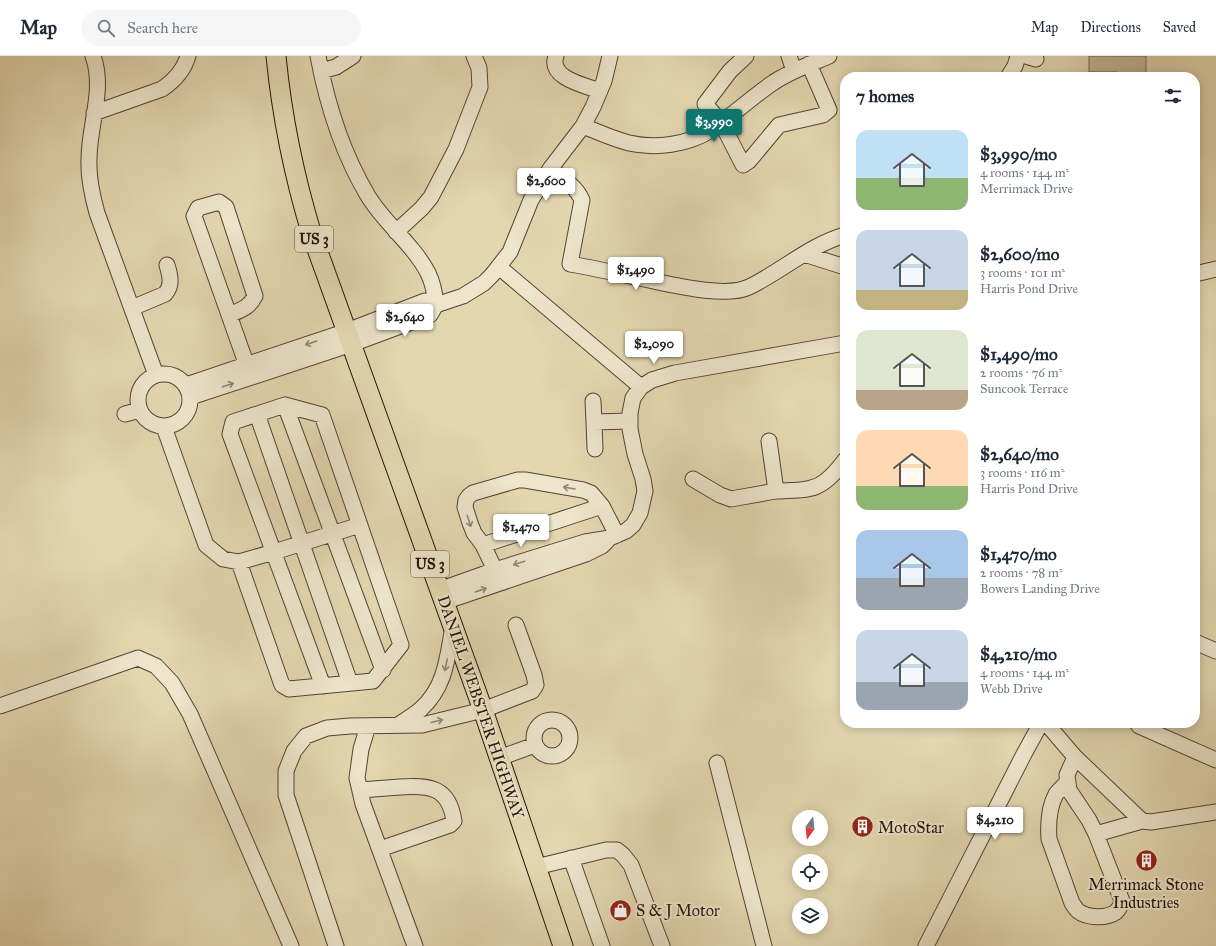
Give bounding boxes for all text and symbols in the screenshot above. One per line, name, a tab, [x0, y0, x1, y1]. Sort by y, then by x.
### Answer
search box	[81, 10, 361, 46]
text: Map	[20, 16, 57, 39]
icon: search	[95, 17, 117, 39]
text: Search here	[127, 19, 198, 37]
text: Map	[1031, 19, 1058, 36]
text: Directions	[1080, 19, 1141, 36]
text: Saved	[1163, 19, 1196, 36]
icon: filters	[1162, 85, 1184, 107]
text: 7 homes	[856, 86, 914, 107]
pin: $3,990	[681, 109, 747, 143]
text: $3,990	[695, 114, 733, 130]
text: $3,990/mo	[980, 144, 1057, 165]
icon: home	[888, 146, 936, 194]
text: 4 rooms · 144 m²	[980, 165, 1069, 181]
pin: $2,600	[513, 168, 579, 202]
text: $2,600	[526, 173, 566, 189]
text: Merrimack Drive	[980, 181, 1073, 197]
road number: US 3	[295, 226, 333, 252]
text: $2,600/mo	[980, 244, 1059, 265]
icon: home	[888, 246, 936, 294]
pin: $1,490	[603, 257, 669, 291]
text: $1,490	[617, 262, 655, 278]
text: 3 rooms · 101 m²	[980, 265, 1065, 281]
text: Harris Pond Drive	[980, 281, 1078, 297]
pin: $2,640	[372, 304, 438, 338]
text: $2,640	[385, 309, 425, 325]
pin: $2,090	[621, 331, 687, 365]
text: $2,090	[634, 336, 674, 352]
one-way arrow	[304, 340, 317, 347]
text: $1,490/mo	[980, 344, 1058, 365]
icon: home	[888, 346, 936, 394]
text: 2 rooms · 76 m²	[980, 365, 1062, 381]
one-way arrow	[221, 381, 234, 388]
text: Suncook Terrace	[980, 381, 1068, 397]
text: $2,640/mo	[980, 444, 1059, 465]
icon: home	[888, 446, 936, 494]
text: 3 rooms · 116 m²	[980, 465, 1065, 481]
text: Harris Pond Drive	[980, 481, 1078, 497]
one-way arrow	[563, 484, 576, 492]
one-way arrow	[466, 514, 474, 526]
pin: $1,470	[488, 514, 554, 548]
text: $1,470	[502, 519, 540, 535]
text: $1,470/mo	[980, 544, 1057, 565]
icon: home	[888, 546, 936, 594]
road number: US 3	[411, 551, 449, 577]
one-way arrow	[512, 560, 525, 567]
text: 2 rooms · 78 m²	[980, 565, 1063, 581]
text: Bowers Landing Drive	[980, 581, 1100, 597]
one-way arrow	[474, 586, 487, 593]
street label: DANIEL WEBSTER HIGHWAY	[434, 593, 528, 822]
text: $4,210/mo	[980, 644, 1057, 665]
icon: home	[888, 646, 936, 694]
one-way arrow	[441, 659, 449, 672]
text: 4 rooms · 144 m²	[980, 665, 1069, 681]
text: Webb Drive	[980, 681, 1043, 697]
one-way arrow	[430, 717, 443, 725]
pin: $4,210	[962, 807, 1028, 841]
north arrow	[792, 810, 828, 846]
map controls	[792, 810, 828, 934]
text: $4,210	[976, 812, 1014, 828]
building icon: MotoStar	[850, 814, 876, 840]
place label: MotoStar	[878, 818, 944, 837]
building icon: Merrimack Stone Industries	[1133, 847, 1159, 873]
button: locate	[792, 854, 828, 890]
place label: Merrimack Stone Industries	[1088, 875, 1204, 912]
shop icon: S & J Motor	[607, 897, 633, 923]
button: layers	[792, 898, 828, 934]
place label: S & J Motor	[636, 901, 720, 921]

